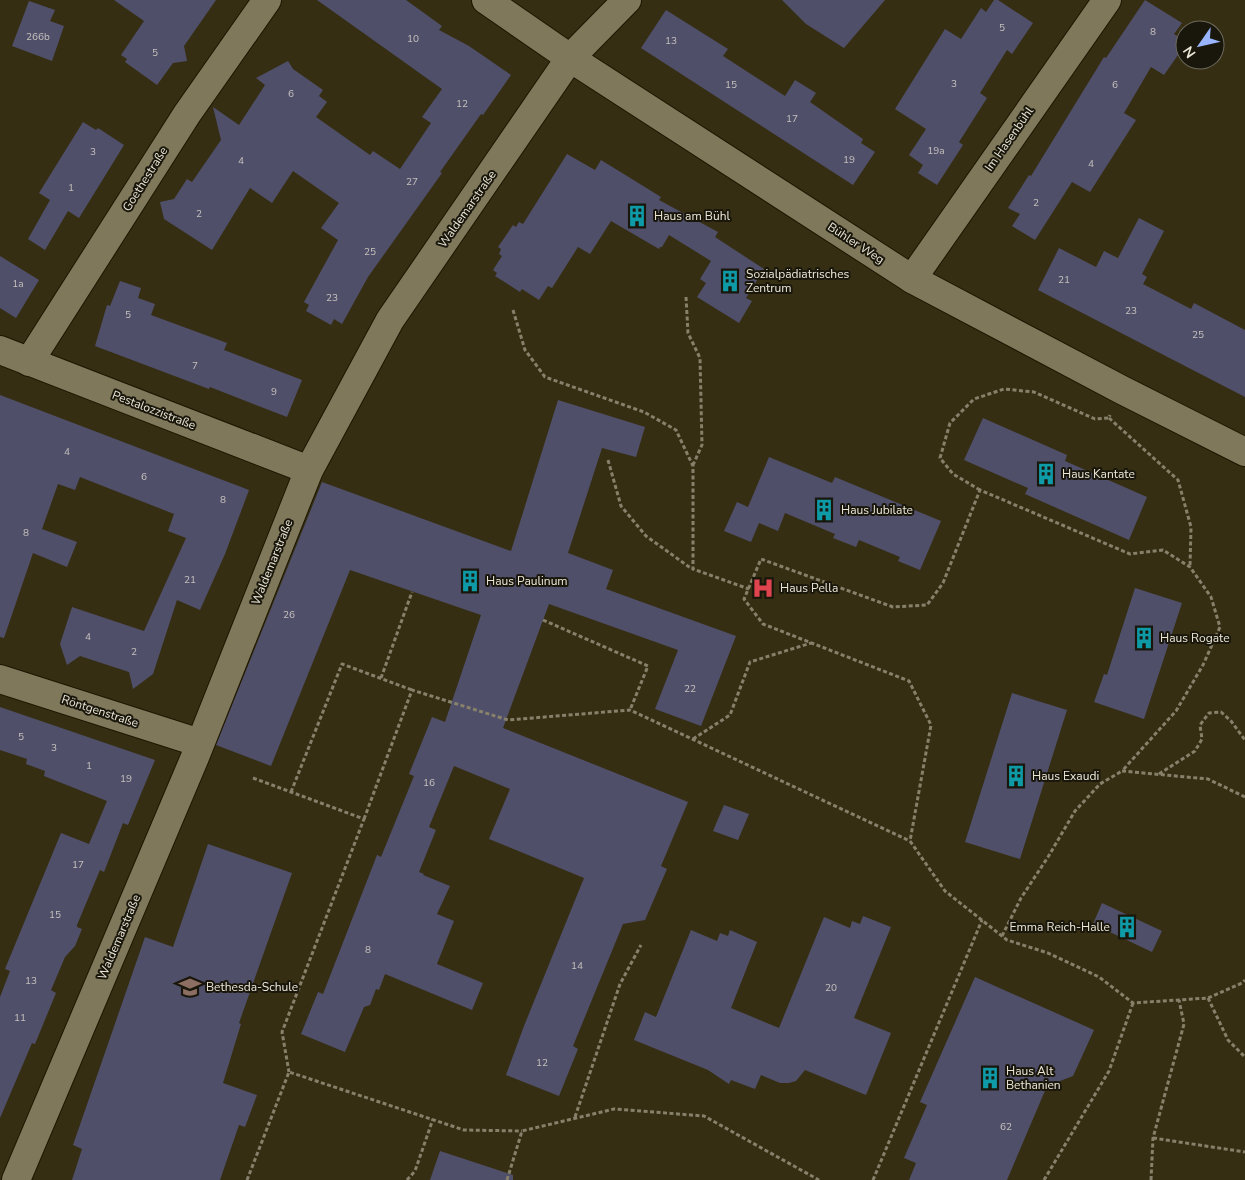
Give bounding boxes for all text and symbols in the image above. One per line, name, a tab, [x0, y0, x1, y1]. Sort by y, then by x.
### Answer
north arrow	[1175, 20, 1225, 70]
house number: 5	[999, 21, 1005, 35]
house number: 8	[1150, 25, 1156, 39]
house number: 266b	[26, 30, 50, 44]
house number: 10	[407, 32, 419, 46]
house number: 13	[665, 34, 677, 48]
text: N	[1179, 42, 1200, 62]
house number: 5	[152, 46, 158, 60]
house number: 3	[951, 77, 957, 91]
house number: 15	[725, 78, 737, 92]
house number: 6	[1112, 78, 1118, 92]
house number: 6	[288, 87, 294, 101]
house number: 12	[456, 97, 468, 111]
street label: Im Hasenbühl	[981, 103, 1037, 174]
house number: 17	[786, 112, 798, 126]
street label: Goethestraße	[119, 144, 171, 214]
house number: 19a	[927, 144, 945, 158]
house number: 3	[90, 145, 96, 159]
house number: 19	[843, 153, 855, 167]
house number: 4	[238, 154, 244, 168]
house number: 4	[1088, 157, 1094, 171]
street label: Waldemarstraße	[434, 167, 500, 251]
house number: 27	[406, 175, 418, 189]
house number: 1	[68, 181, 74, 195]
house number: 2	[1033, 196, 1039, 210]
building icon: Haus am Bühl	[624, 203, 650, 229]
house number: 2	[196, 207, 202, 221]
place label: Haus am Bühl	[654, 208, 730, 224]
street label: Bühler Weg	[824, 219, 888, 267]
house number: 25	[364, 245, 376, 259]
place label: Sozialpädiatrisches Zentrum	[746, 266, 850, 296]
building icon: Sozialpädiatrisches Zentrum	[717, 268, 743, 294]
house number: 21	[1058, 273, 1070, 287]
house number: 1a	[12, 277, 24, 291]
house number: 23	[326, 291, 338, 305]
house number: 23	[1125, 304, 1137, 318]
house number: 5	[125, 308, 131, 322]
house number: 25	[1192, 328, 1204, 342]
house number: 7	[192, 359, 198, 373]
house number: 9	[271, 385, 277, 399]
street label: Pestalozzistraße	[110, 387, 198, 433]
house number: 4	[64, 445, 70, 459]
building icon: Haus Kantate	[1033, 461, 1059, 487]
place label: Haus Kantate	[1062, 466, 1135, 482]
house number: 6	[141, 470, 147, 484]
house number: 8	[220, 493, 226, 507]
building icon: Haus Jubilate	[811, 497, 837, 523]
place label: Haus Jubilate	[841, 502, 913, 518]
street label: Waldemarstraße	[248, 517, 296, 607]
house number: 8	[23, 526, 29, 540]
building icon: Haus Paulinum	[457, 568, 483, 594]
house number: 21	[184, 573, 196, 587]
place label: Haus Paulinum	[486, 573, 568, 589]
hospital icon: Haus Pella	[750, 575, 776, 601]
place label: Haus Pella	[780, 580, 838, 596]
house number: 26	[283, 608, 295, 622]
building icon: Haus Rogate	[1131, 625, 1157, 651]
house number: 4	[85, 630, 91, 644]
place label: Haus Rogate	[1160, 630, 1230, 646]
house number: 2	[131, 645, 137, 659]
house number: 22	[684, 682, 696, 696]
street label: Röntgenstraße	[59, 691, 141, 731]
house number: 5	[18, 730, 24, 744]
house number: 3	[51, 741, 57, 755]
house number: 1	[86, 759, 92, 773]
building icon: Haus Exaudi	[1003, 763, 1029, 789]
place label: Haus Exaudi	[1032, 768, 1099, 784]
house number: 19	[120, 772, 132, 786]
house number: 16	[423, 776, 435, 790]
house number: 17	[72, 858, 84, 872]
street label: Waldemarstraße	[94, 892, 144, 982]
house number: 15	[49, 908, 61, 922]
building icon: Emma Reich-Halle	[1114, 914, 1140, 940]
place label: Emma Reich-Halle	[1010, 919, 1110, 935]
house number: 8	[365, 943, 371, 957]
house number: 14	[571, 959, 583, 973]
house number: 13	[25, 974, 37, 988]
school or university icon: Bethesda-Schule	[177, 974, 203, 1000]
place label: Bethesda-Schule	[206, 979, 298, 995]
house number: 20	[825, 981, 837, 995]
house number: 11	[14, 1011, 26, 1025]
house number: 12	[536, 1056, 548, 1070]
place label: Haus Alt Bethanien	[1006, 1063, 1061, 1093]
building icon: Haus Alt Bethanien	[977, 1065, 1003, 1091]
house number: 62	[1000, 1120, 1012, 1134]

